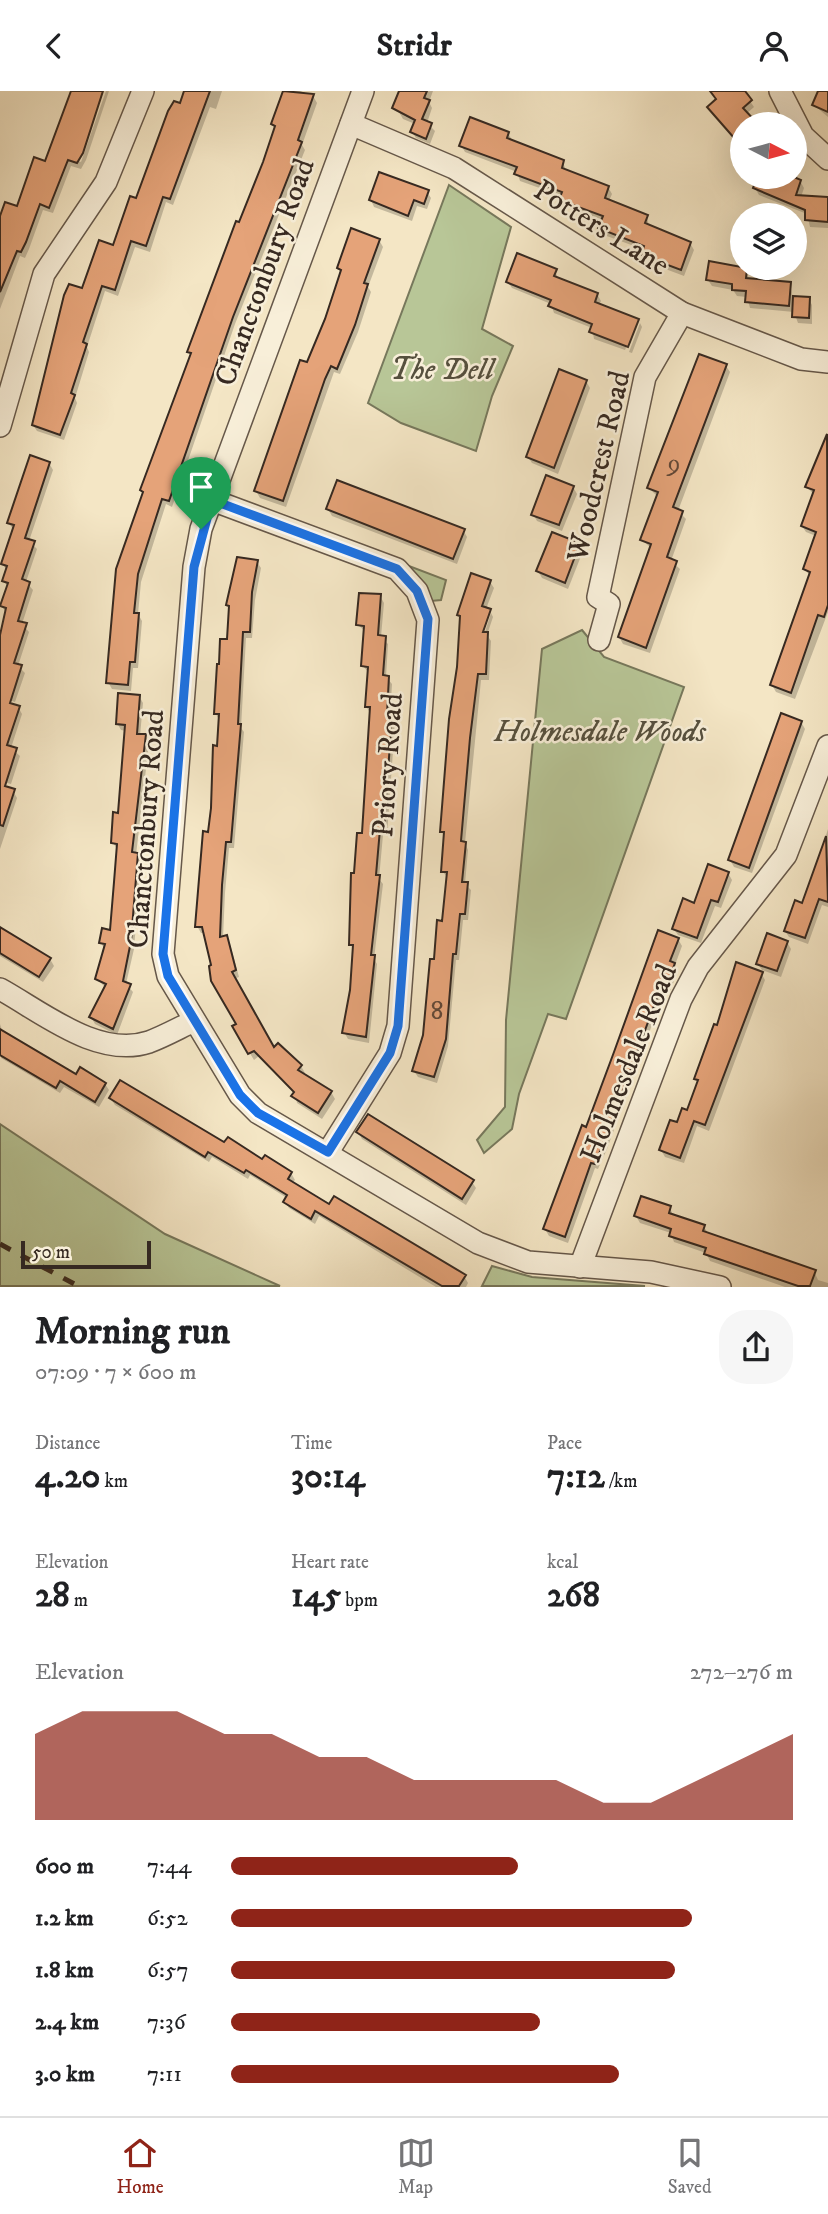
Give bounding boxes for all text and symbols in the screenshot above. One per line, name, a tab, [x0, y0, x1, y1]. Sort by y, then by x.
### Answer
text: Stridr	[376, 26, 452, 66]
icon: back	[35, 27, 73, 65]
icon: person	[755, 27, 793, 65]
north arrow	[730, 112, 807, 189]
map controls	[730, 112, 807, 280]
street label: Chanctonbury Road	[207, 154, 324, 391]
street label: Potters Lane	[526, 172, 676, 285]
button: layers	[730, 203, 807, 280]
park label: The Dell	[390, 352, 497, 389]
street label: Woodcrest Road	[559, 367, 639, 566]
house number: 9	[666, 447, 680, 480]
pin	[171, 457, 231, 529]
icon: arrive	[182, 468, 220, 506]
street label: Priory Road	[365, 692, 412, 839]
street label: Chanctonbury Road	[120, 708, 173, 950]
park label: Holmesdale Woods	[493, 714, 707, 751]
street label: Holmesdale Road	[573, 959, 686, 1168]
house number: 8	[430, 995, 444, 1028]
scale bar	[21, 1237, 150, 1269]
text: 50 m	[32, 1241, 70, 1264]
text: Morning run	[35, 1308, 230, 1356]
button: share	[719, 1310, 793, 1384]
text: 07:09 · 7 × 600 m	[35, 1358, 197, 1387]
text: Distance	[35, 1432, 100, 1455]
text: Time	[291, 1432, 332, 1455]
text: Pace	[547, 1432, 582, 1455]
text: 4.20	[35, 1455, 100, 1499]
text: 30:14	[291, 1455, 365, 1499]
text: 7:12	[547, 1455, 605, 1499]
text: km	[100, 1470, 128, 1493]
text: /km	[605, 1470, 638, 1493]
text: Elevation	[35, 1551, 109, 1574]
text: Heart rate	[291, 1551, 369, 1574]
text: kcal	[547, 1551, 578, 1574]
text: 28	[35, 1574, 70, 1618]
text: 145	[291, 1574, 341, 1618]
text: 268	[547, 1574, 600, 1618]
text: m	[70, 1589, 88, 1612]
text: bpm	[341, 1589, 378, 1612]
text: Elevation	[35, 1658, 124, 1687]
text: 272–276 m	[690, 1658, 793, 1687]
text: 600 m	[35, 1852, 94, 1881]
text: 7:44	[147, 1852, 192, 1881]
text: 1.2 km	[35, 1904, 94, 1933]
text: 6:52	[147, 1904, 188, 1933]
text: 1.8 km	[35, 1956, 94, 1985]
text: 6:57	[147, 1956, 189, 1985]
text: 2.4 km	[35, 2008, 99, 2037]
text: 7:36	[147, 2008, 186, 2037]
text: 3.0 km	[35, 2060, 95, 2089]
text: 7:11	[147, 2060, 182, 2089]
tab: Home	[117, 2134, 164, 2199]
tab: Map	[397, 2134, 435, 2199]
tab: Saved	[668, 2134, 711, 2199]

